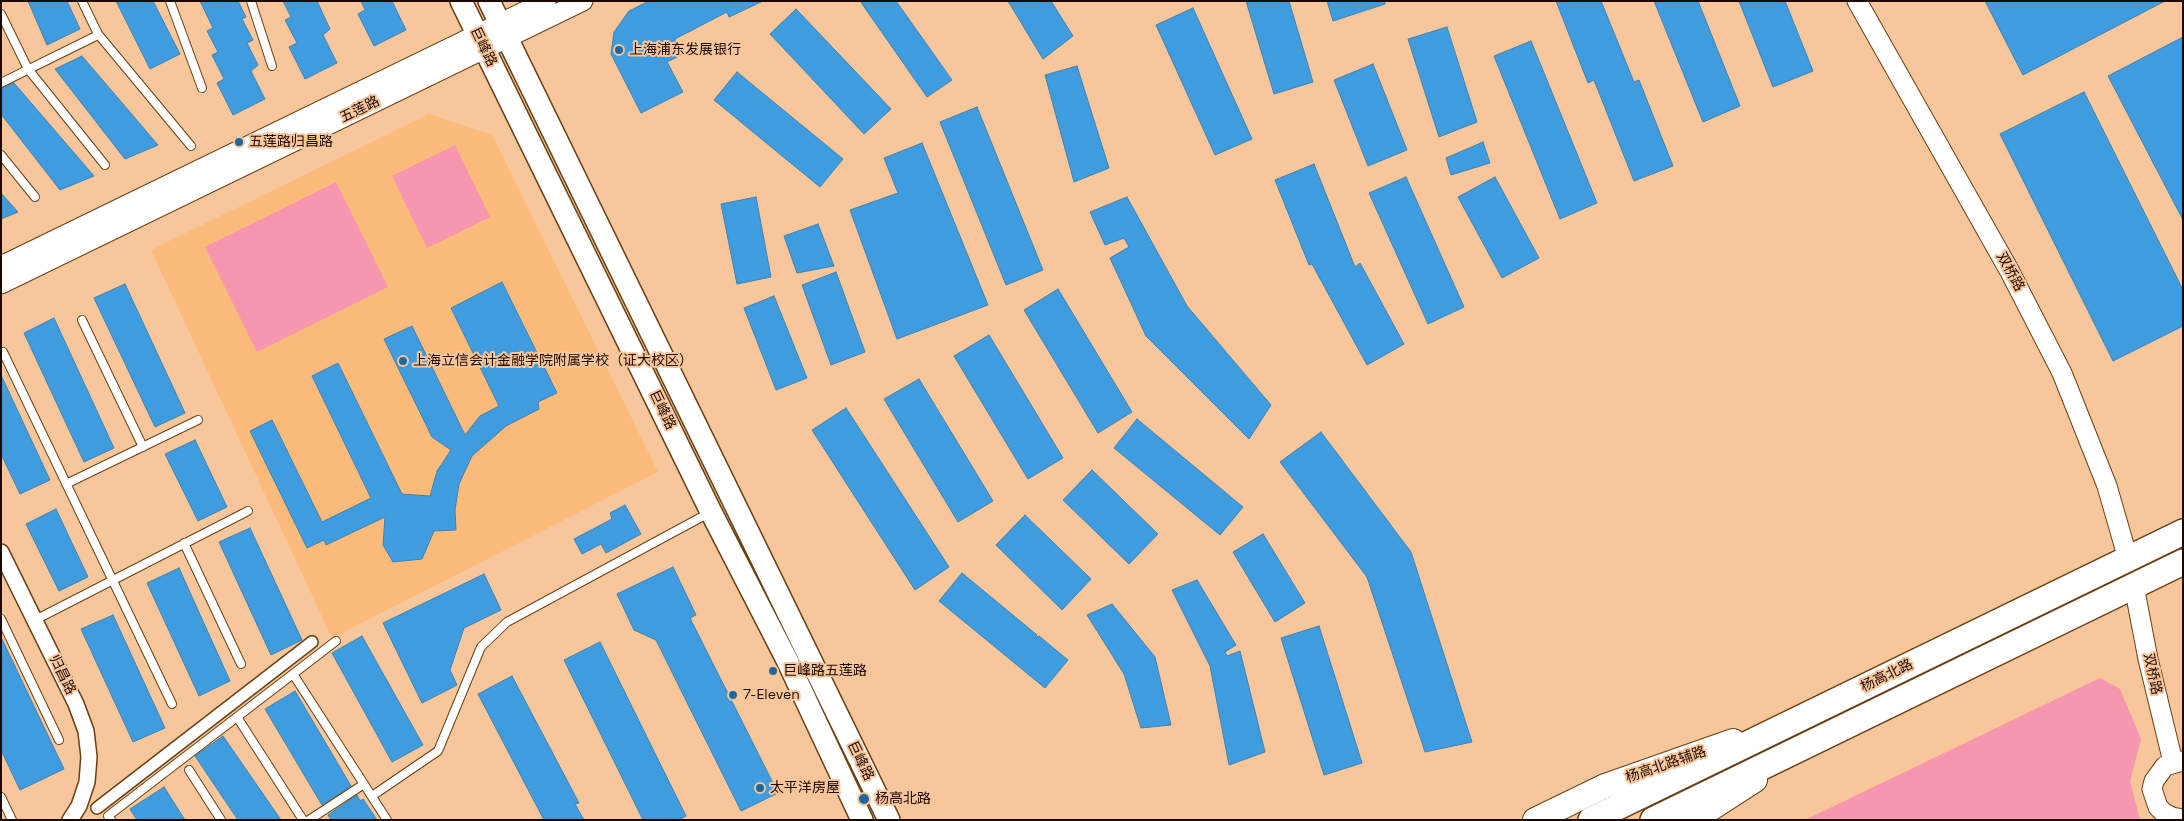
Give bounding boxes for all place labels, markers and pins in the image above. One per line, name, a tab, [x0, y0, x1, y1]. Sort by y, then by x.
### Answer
place label: 上海浦东发展银行	[629, 42, 741, 58]
marker: 上海浦东发展银行	[613, 44, 625, 56]
place label: 五莲路归昌路	[249, 134, 333, 150]
marker: 五莲路归昌路	[233, 136, 245, 148]
place label: 上海立信会计金融学院附属学校（证大校区）	[413, 353, 693, 369]
marker: 上海立信会计金融学院附属学校（证大校区）	[397, 355, 409, 367]
place label: 巨峰路五莲路	[783, 663, 867, 679]
marker: 巨峰路五莲路	[767, 665, 779, 677]
place label: 7-Eleven	[743, 687, 800, 703]
marker: 7-Eleven	[727, 689, 739, 701]
place label: 太平洋房屋	[770, 780, 840, 796]
marker: 太平洋房屋	[754, 782, 766, 794]
place label: 杨高北路	[875, 791, 931, 807]
marker: 杨高北路	[857, 792, 871, 806]

